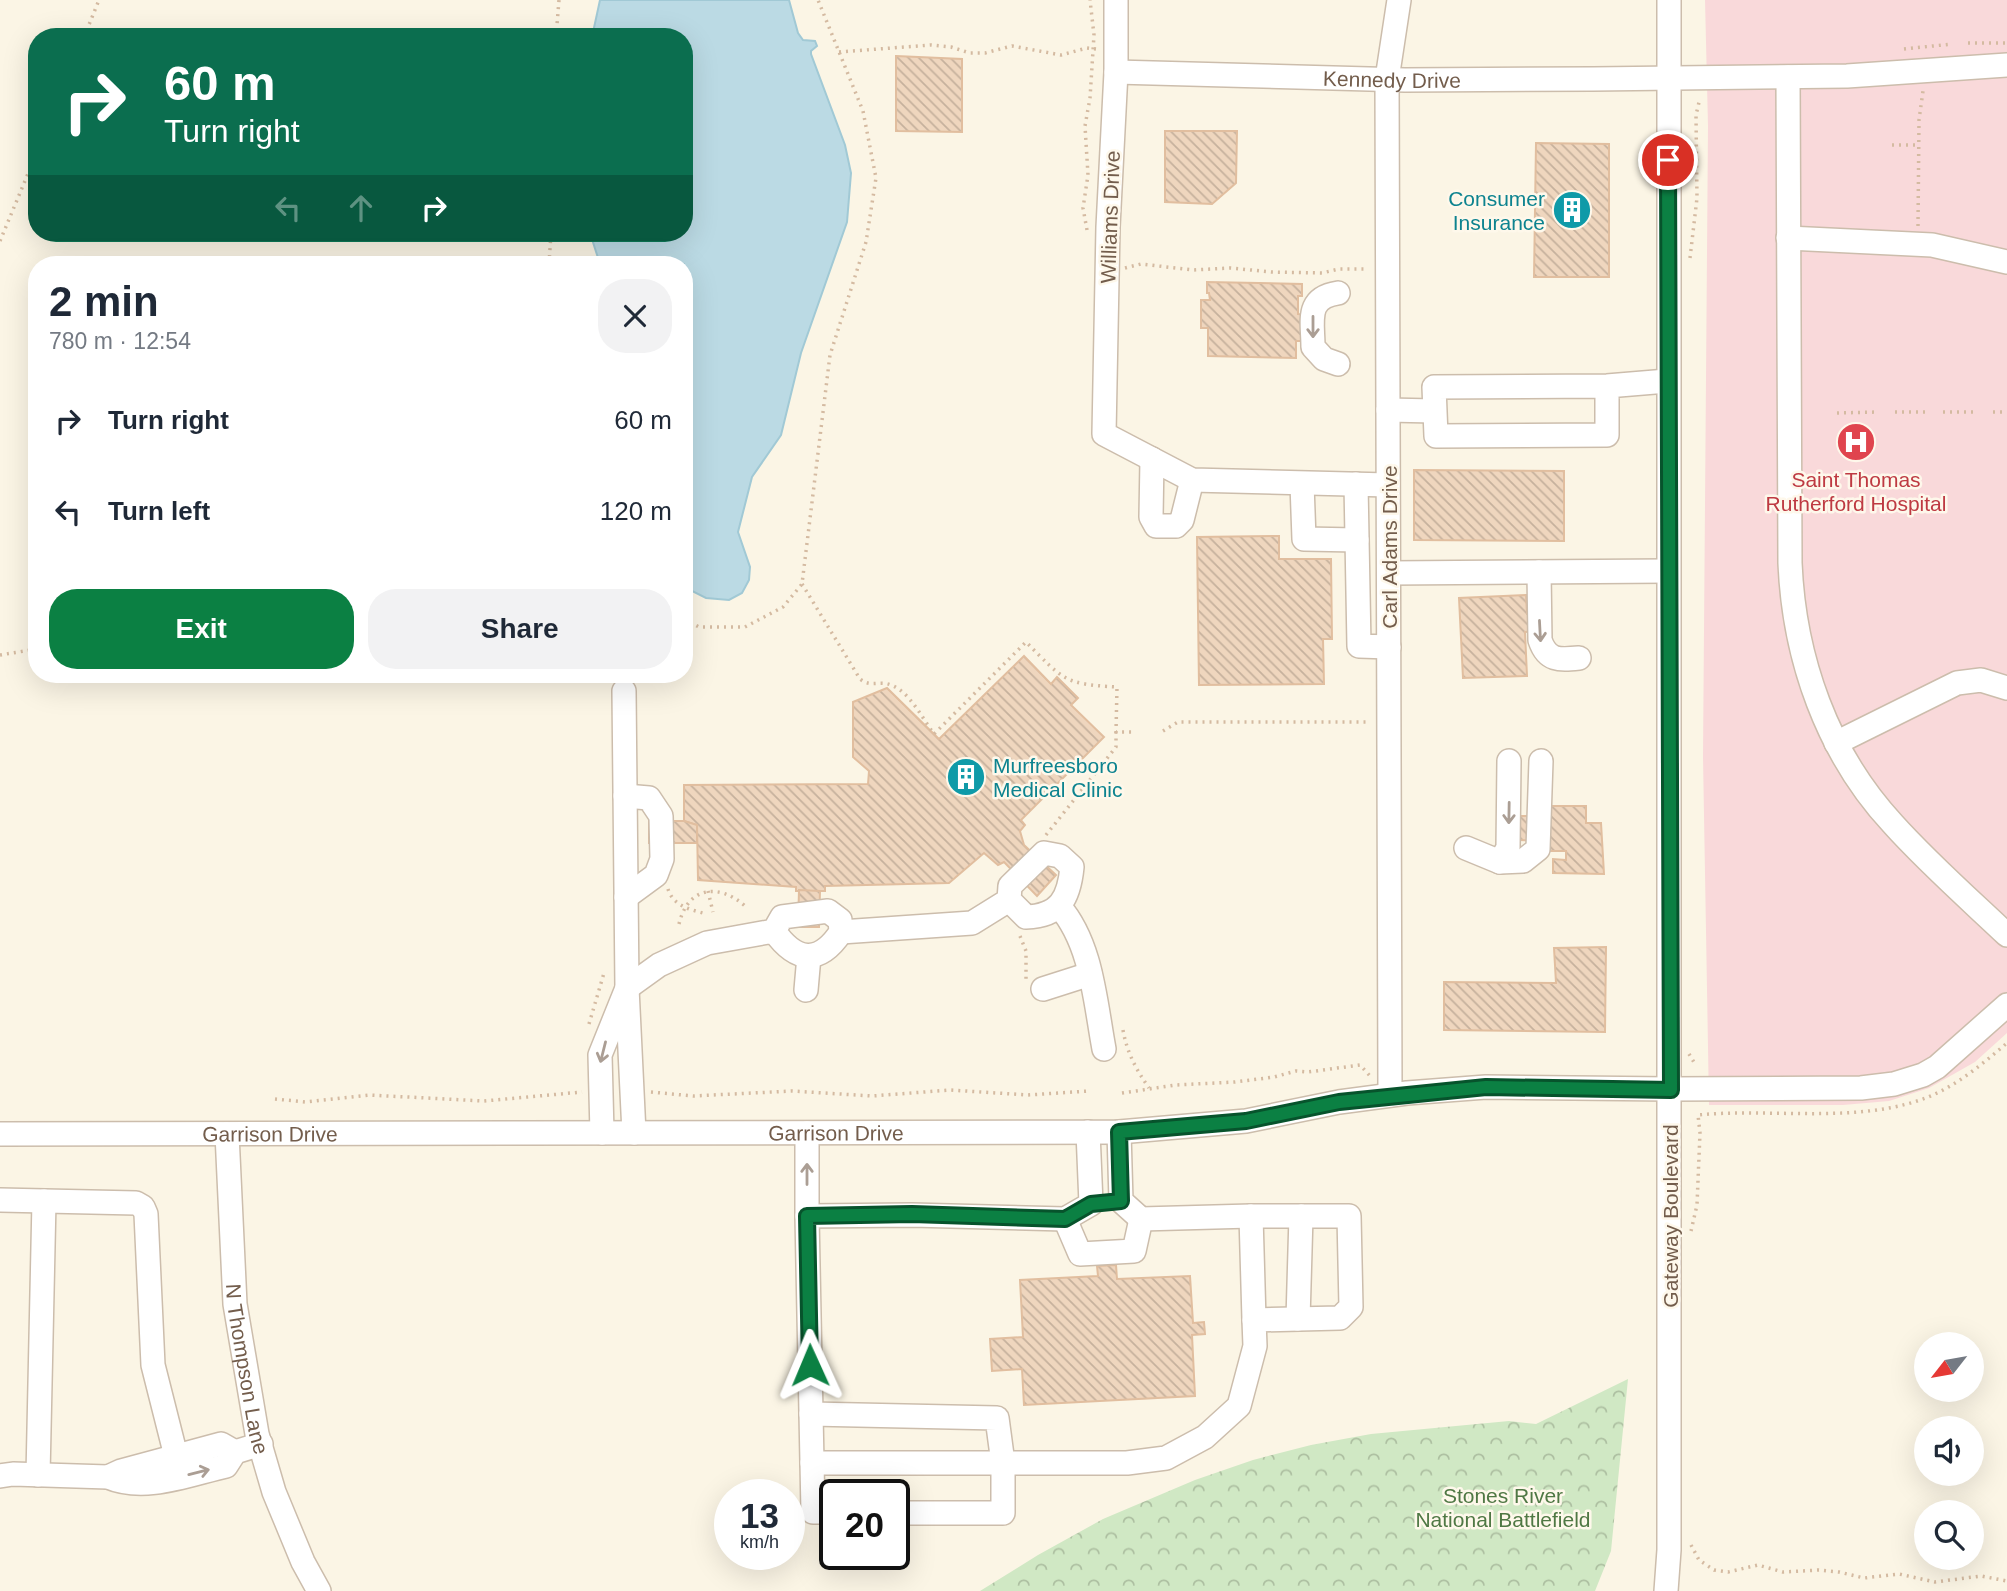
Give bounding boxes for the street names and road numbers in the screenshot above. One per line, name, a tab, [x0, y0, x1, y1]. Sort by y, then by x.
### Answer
street label: Kennedy Drive	[1323, 66, 1461, 92]
street label: Williams Drive	[1096, 150, 1124, 284]
street label: Carl Adams Drive	[1378, 465, 1401, 629]
street label: Garrison Drive	[768, 1121, 904, 1144]
street label: Garrison Drive	[202, 1122, 338, 1145]
street label: Gateway Boulevard	[1659, 1124, 1682, 1308]
street label: N Thompson Lane	[223, 1283, 274, 1457]

